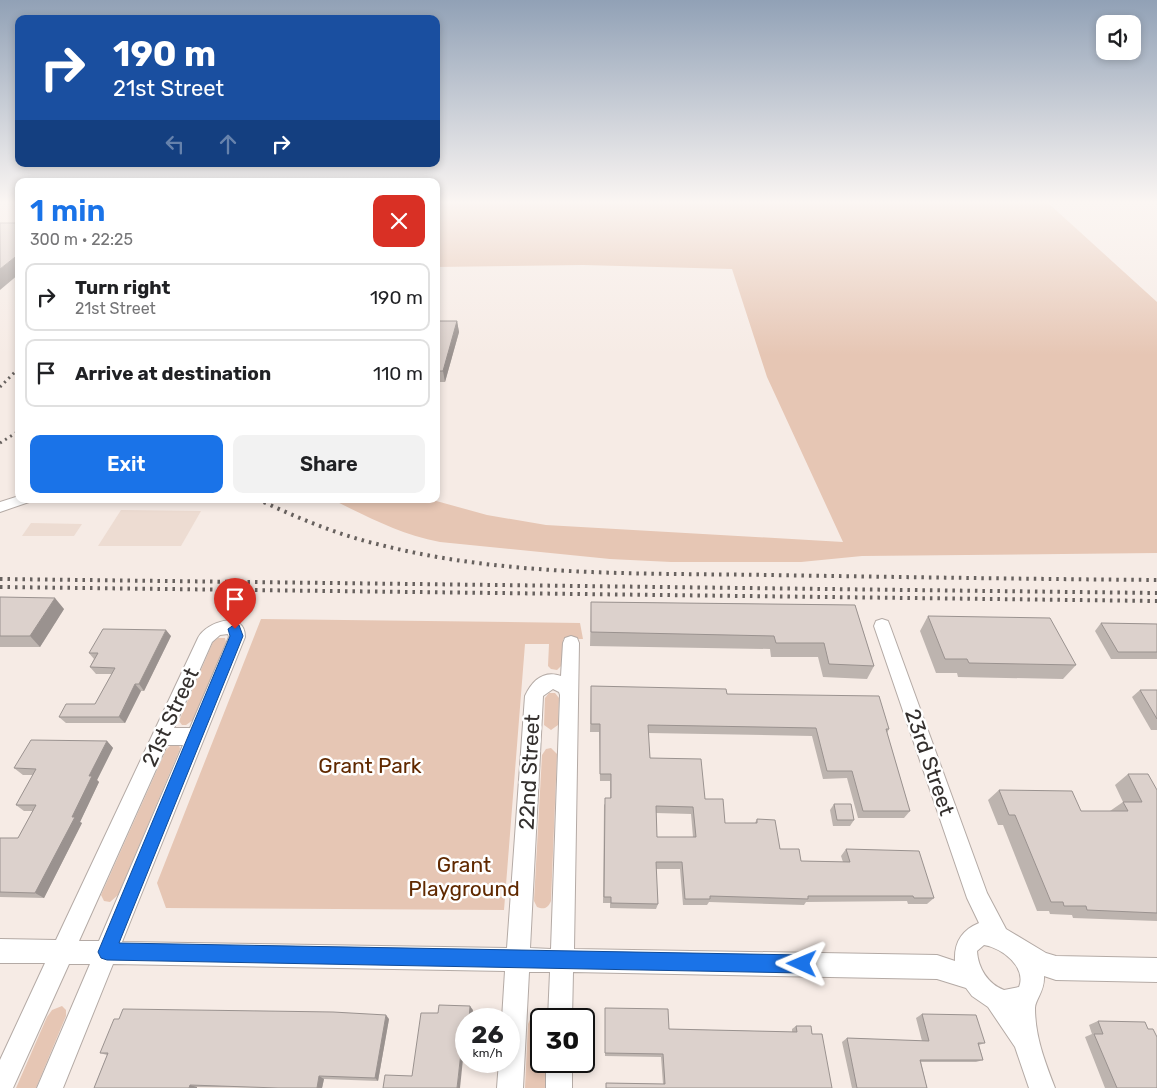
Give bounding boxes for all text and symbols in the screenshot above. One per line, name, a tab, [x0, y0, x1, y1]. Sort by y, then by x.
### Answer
map controls	[1096, 15, 1141, 60]
button: sound	[1096, 15, 1141, 60]
text: 190 m	[113, 33, 216, 75]
icon: right	[30, 35, 95, 100]
text: 21st Street	[113, 75, 224, 102]
icon: left	[161, 130, 189, 158]
icon: ahead	[214, 130, 242, 158]
icon: right	[267, 130, 295, 158]
text: 1 min	[30, 193, 105, 229]
button: close	[373, 195, 425, 247]
text: 300 m · 22:25	[30, 230, 133, 249]
text: Turn right	[75, 276, 170, 299]
icon: right	[32, 283, 60, 311]
text: 190 m	[370, 286, 423, 309]
text: 21st Street	[75, 299, 156, 318]
icon: arrive	[32, 359, 60, 387]
text: Arrive at destination	[75, 362, 271, 385]
text: 110 m	[373, 362, 423, 385]
button: Exit	[30, 435, 223, 493]
button: Share	[233, 435, 425, 493]
pin	[214, 578, 256, 629]
icon: arrive	[221, 585, 249, 613]
street label: 21st Street	[136, 664, 204, 770]
street label: 23rd Street	[900, 705, 960, 819]
street label: 22nd Street	[513, 714, 545, 830]
park label: Grant Park	[318, 753, 422, 778]
park label: Grant Playground	[408, 852, 520, 901]
position arrow	[775, 937, 827, 989]
speed limit sign: 30	[530, 1008, 595, 1073]
text: 26	[471, 1020, 504, 1049]
text: km/h	[473, 1046, 502, 1060]

